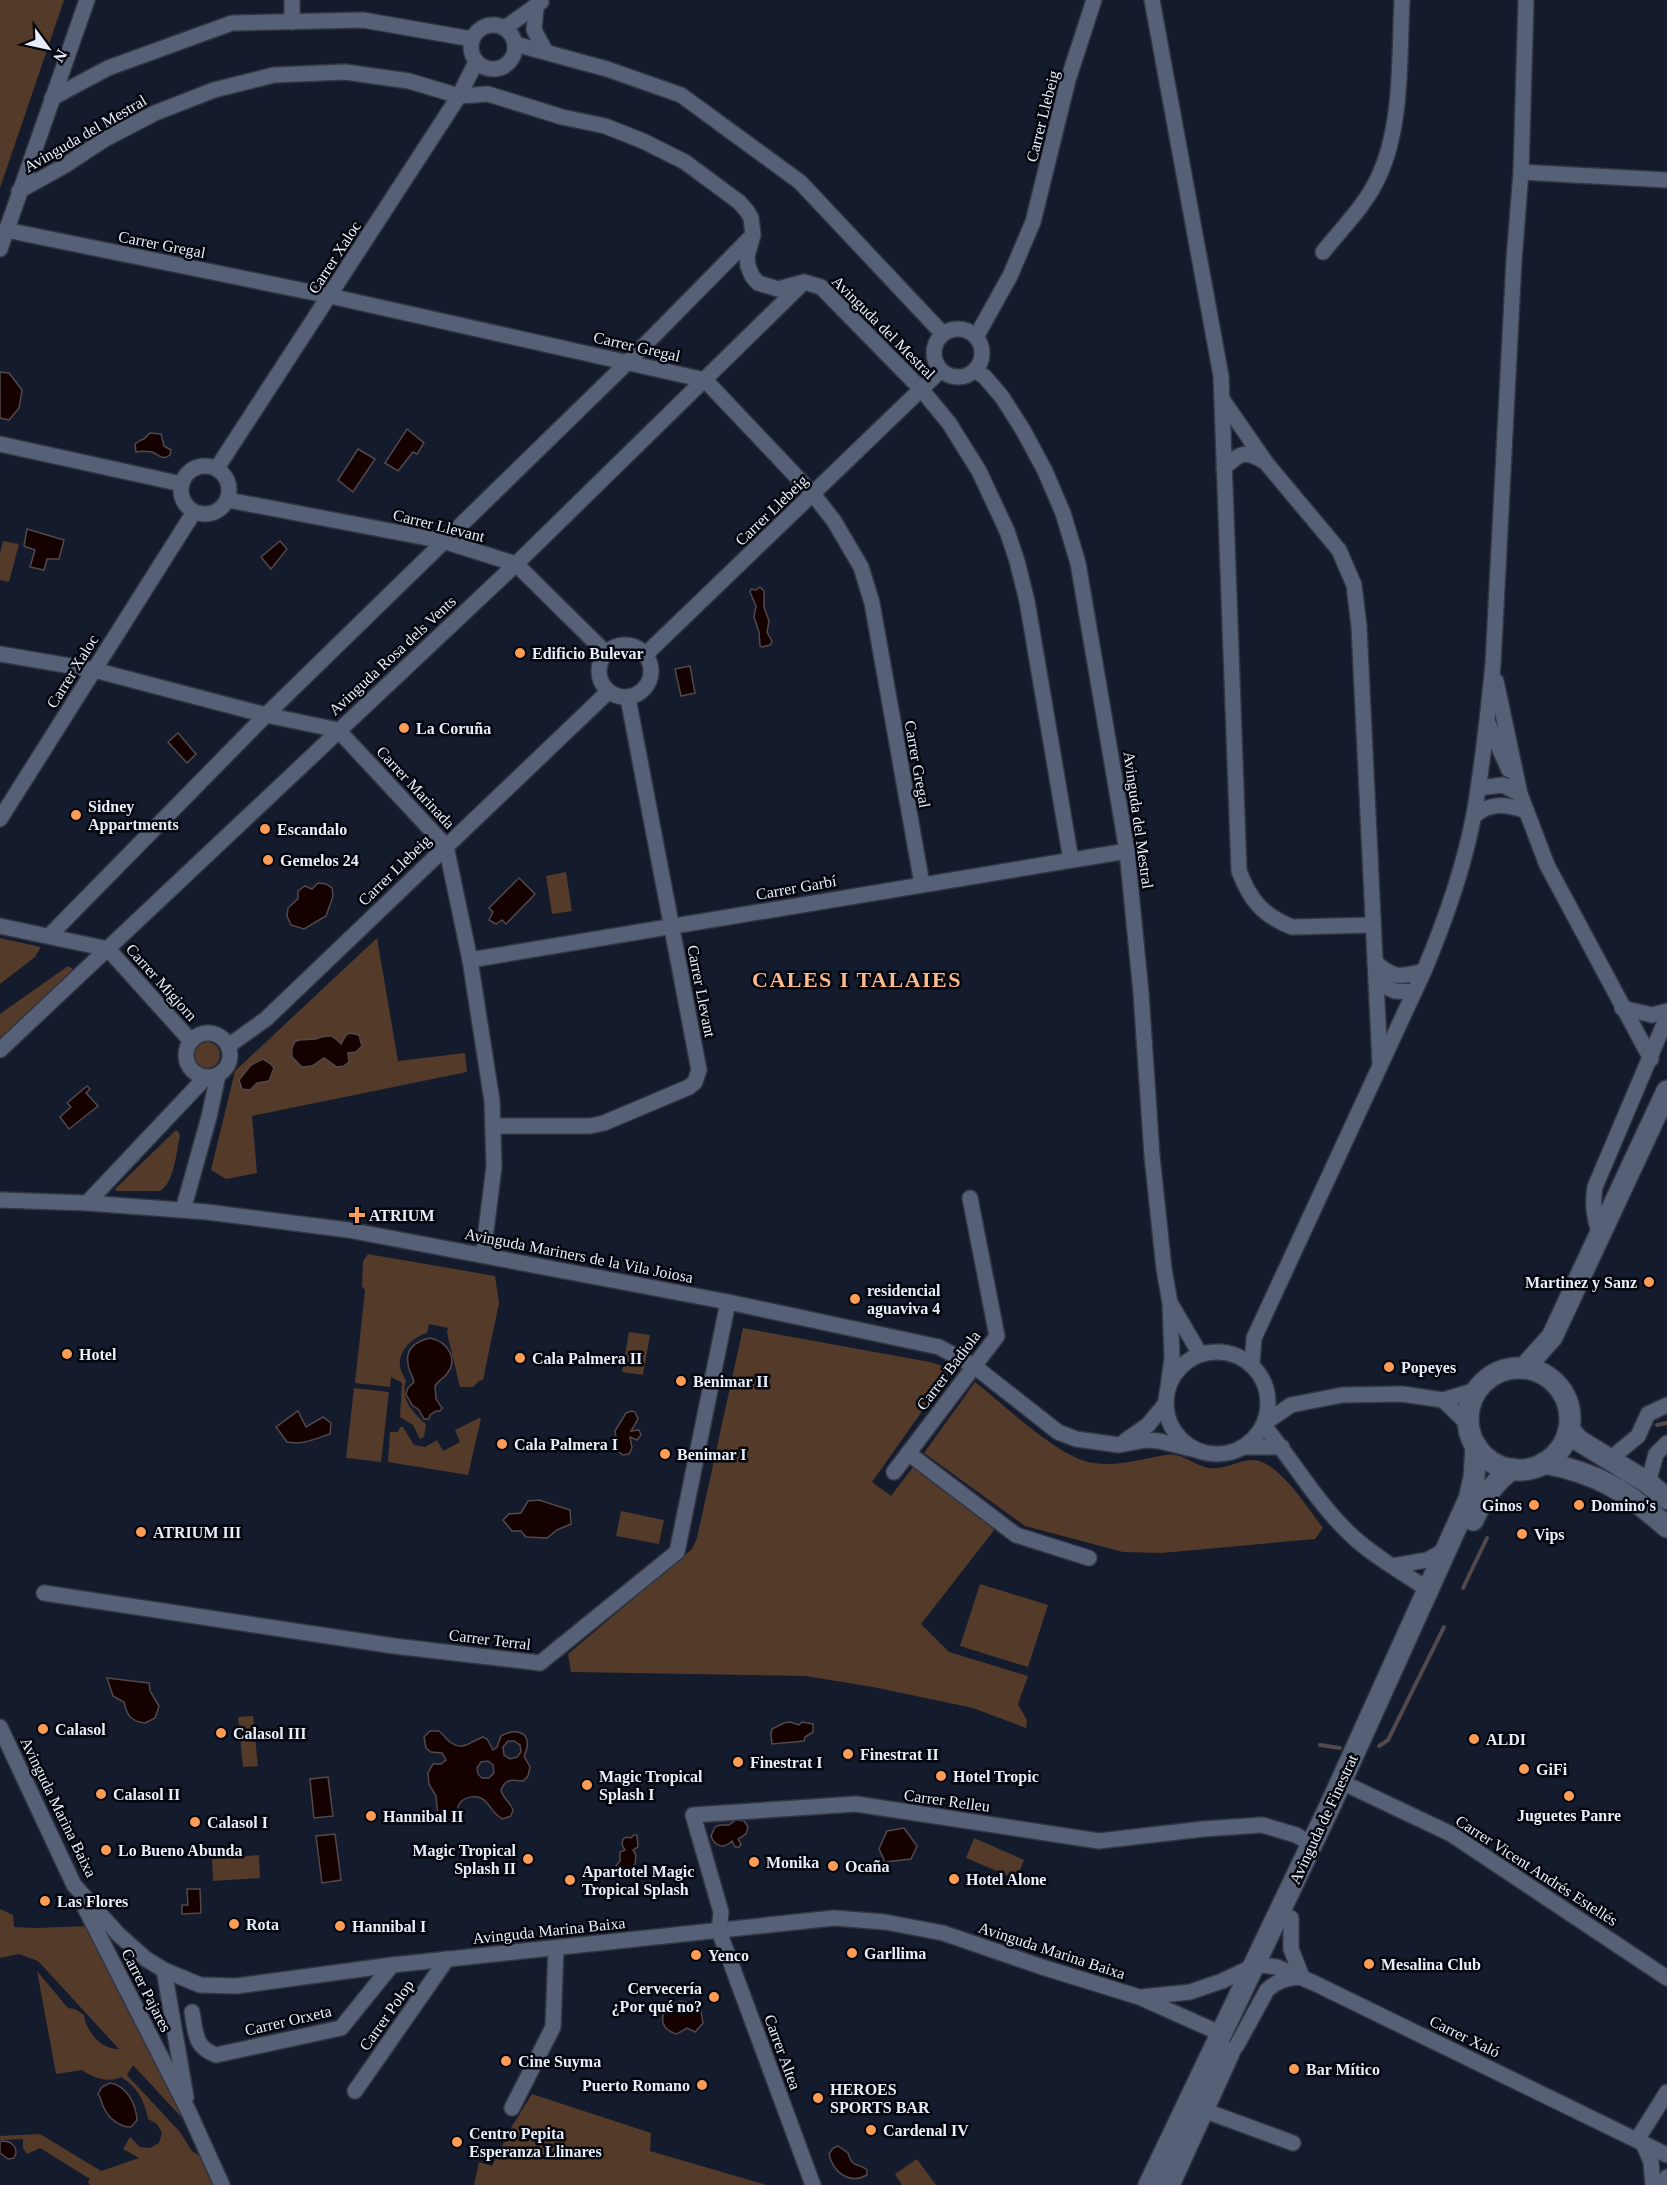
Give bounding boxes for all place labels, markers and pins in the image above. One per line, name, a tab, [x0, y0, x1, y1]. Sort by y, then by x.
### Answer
place label: Edificio Bulevar	[532, 645, 644, 662]
marker: Edificio Bulevar	[513, 646, 527, 660]
place label: La Coruña	[416, 720, 491, 737]
marker: La Coruña	[397, 721, 411, 735]
place label: Sidney Appartments	[88, 798, 179, 834]
marker: Sidney Appartments	[69, 808, 83, 822]
place label: Escandalo	[277, 821, 347, 838]
marker: Escandalo	[258, 822, 272, 836]
place label: Gemelos 24	[280, 852, 359, 869]
marker: Gemelos 24	[261, 853, 275, 867]
place label: ATRIUM	[369, 1207, 434, 1224]
marker: ATRIUM	[350, 1208, 364, 1222]
place label: Martinez y Sanz	[1525, 1274, 1637, 1292]
marker: Martinez y Sanz	[1642, 1275, 1656, 1289]
place label: residencial aguaviva 4	[867, 1282, 941, 1318]
marker: residencial aguaviva 4	[848, 1292, 862, 1306]
place label: Hotel	[79, 1346, 117, 1363]
marker: Hotel	[60, 1347, 74, 1361]
place label: Cala Palmera II	[532, 1350, 642, 1367]
marker: Cala Palmera II	[513, 1351, 527, 1365]
place label: Popeyes	[1401, 1359, 1456, 1377]
marker: Popeyes	[1382, 1360, 1396, 1374]
place label: Benimar II	[693, 1373, 769, 1390]
marker: Benimar II	[674, 1374, 688, 1388]
place label: Cala Palmera I	[514, 1436, 618, 1453]
marker: Cala Palmera I	[495, 1437, 509, 1451]
place label: Benimar I	[677, 1446, 746, 1463]
marker: Benimar I	[658, 1447, 672, 1461]
place label: Ginos	[1482, 1497, 1522, 1514]
place label: Domino's	[1591, 1497, 1656, 1514]
marker: Ginos	[1527, 1498, 1541, 1512]
marker: Domino's	[1572, 1498, 1586, 1512]
place label: ATRIUM III	[153, 1524, 241, 1541]
marker: ATRIUM III	[134, 1525, 148, 1539]
place label: Vips	[1534, 1526, 1565, 1544]
marker: Vips	[1515, 1527, 1529, 1541]
place label: Calasol	[55, 1721, 106, 1738]
marker: Calasol	[36, 1722, 50, 1736]
place label: Calasol III	[233, 1725, 306, 1742]
marker: Calasol III	[214, 1726, 228, 1740]
place label: ALDI	[1486, 1731, 1526, 1748]
marker: ALDI	[1467, 1732, 1481, 1746]
place label: Finestrat II	[860, 1746, 939, 1763]
marker: Finestrat II	[841, 1747, 855, 1761]
place label: Finestrat I	[750, 1754, 822, 1771]
marker: Finestrat I	[731, 1755, 745, 1769]
place label: GiFi	[1536, 1761, 1568, 1778]
marker: GiFi	[1517, 1762, 1531, 1776]
place label: Magic Tropical Splash I	[599, 1768, 703, 1804]
place label: Hotel Tropic	[953, 1768, 1039, 1786]
marker: Hotel Tropic	[934, 1769, 948, 1783]
marker: Magic Tropical Splash I	[580, 1778, 594, 1792]
place label: Calasol II	[113, 1786, 180, 1803]
marker: Calasol II	[94, 1787, 108, 1801]
marker: Juguetes Panre	[1562, 1789, 1576, 1803]
place label: Juguetes Panre	[1517, 1807, 1621, 1825]
place label: Hannibal II	[383, 1808, 463, 1825]
marker: Hannibal II	[364, 1809, 378, 1823]
place label: Calasol I	[207, 1814, 268, 1831]
marker: Calasol I	[188, 1815, 202, 1829]
place label: Lo Bueno Abunda	[118, 1842, 243, 1859]
place label: Magic Tropical Splash II	[412, 1842, 517, 1878]
marker: Lo Bueno Abunda	[99, 1843, 113, 1857]
marker: Magic Tropical Splash II	[521, 1852, 535, 1866]
place label: Monika	[766, 1854, 819, 1871]
marker: Monika	[747, 1855, 761, 1869]
place label: Ocaña	[845, 1858, 889, 1875]
marker: Ocaña	[826, 1859, 840, 1873]
place label: Apartotel Magic Tropical Splash	[582, 1863, 694, 1899]
place label: Hotel Alone	[966, 1871, 1046, 1888]
marker: Hotel Alone	[947, 1872, 961, 1886]
marker: Apartotel Magic Tropical Splash	[563, 1873, 577, 1887]
place label: Las Flores	[57, 1893, 128, 1910]
marker: Las Flores	[38, 1894, 52, 1908]
place label: Rota	[246, 1916, 279, 1933]
marker: Rota	[227, 1917, 241, 1931]
place label: Hannibal I	[352, 1918, 426, 1935]
marker: Hannibal I	[333, 1919, 347, 1933]
place label: Garllima	[864, 1945, 926, 1962]
marker: Garllima	[845, 1946, 859, 1960]
place label: Yenco	[708, 1947, 749, 1964]
marker: Yenco	[689, 1948, 703, 1962]
place label: Mesalina Club	[1381, 1956, 1481, 1973]
marker: Mesalina Club	[1362, 1957, 1376, 1971]
place label: Cervecería ¿Por qué no?	[612, 1980, 702, 2016]
marker: Cervecería ¿Por qué no?	[707, 1990, 721, 2004]
place label: Cine Suyma	[518, 2053, 601, 2071]
marker: Cine Suyma	[499, 2054, 513, 2068]
place label: Bar Mítico	[1306, 2061, 1380, 2078]
marker: Bar Mítico	[1287, 2062, 1301, 2076]
place label: Puerto Romano	[582, 2077, 690, 2094]
marker: Puerto Romano	[695, 2078, 709, 2092]
place label: HEROES SPORTS BAR	[830, 2081, 930, 2116]
marker: HEROES SPORTS BAR	[811, 2091, 825, 2105]
place label: Cardenal IV	[883, 2122, 969, 2139]
marker: Cardenal IV	[864, 2123, 878, 2137]
place label: Centro Pepita Esperanza Llinares	[469, 2125, 602, 2161]
marker: Centro Pepita Esperanza Llinares	[450, 2135, 464, 2149]

